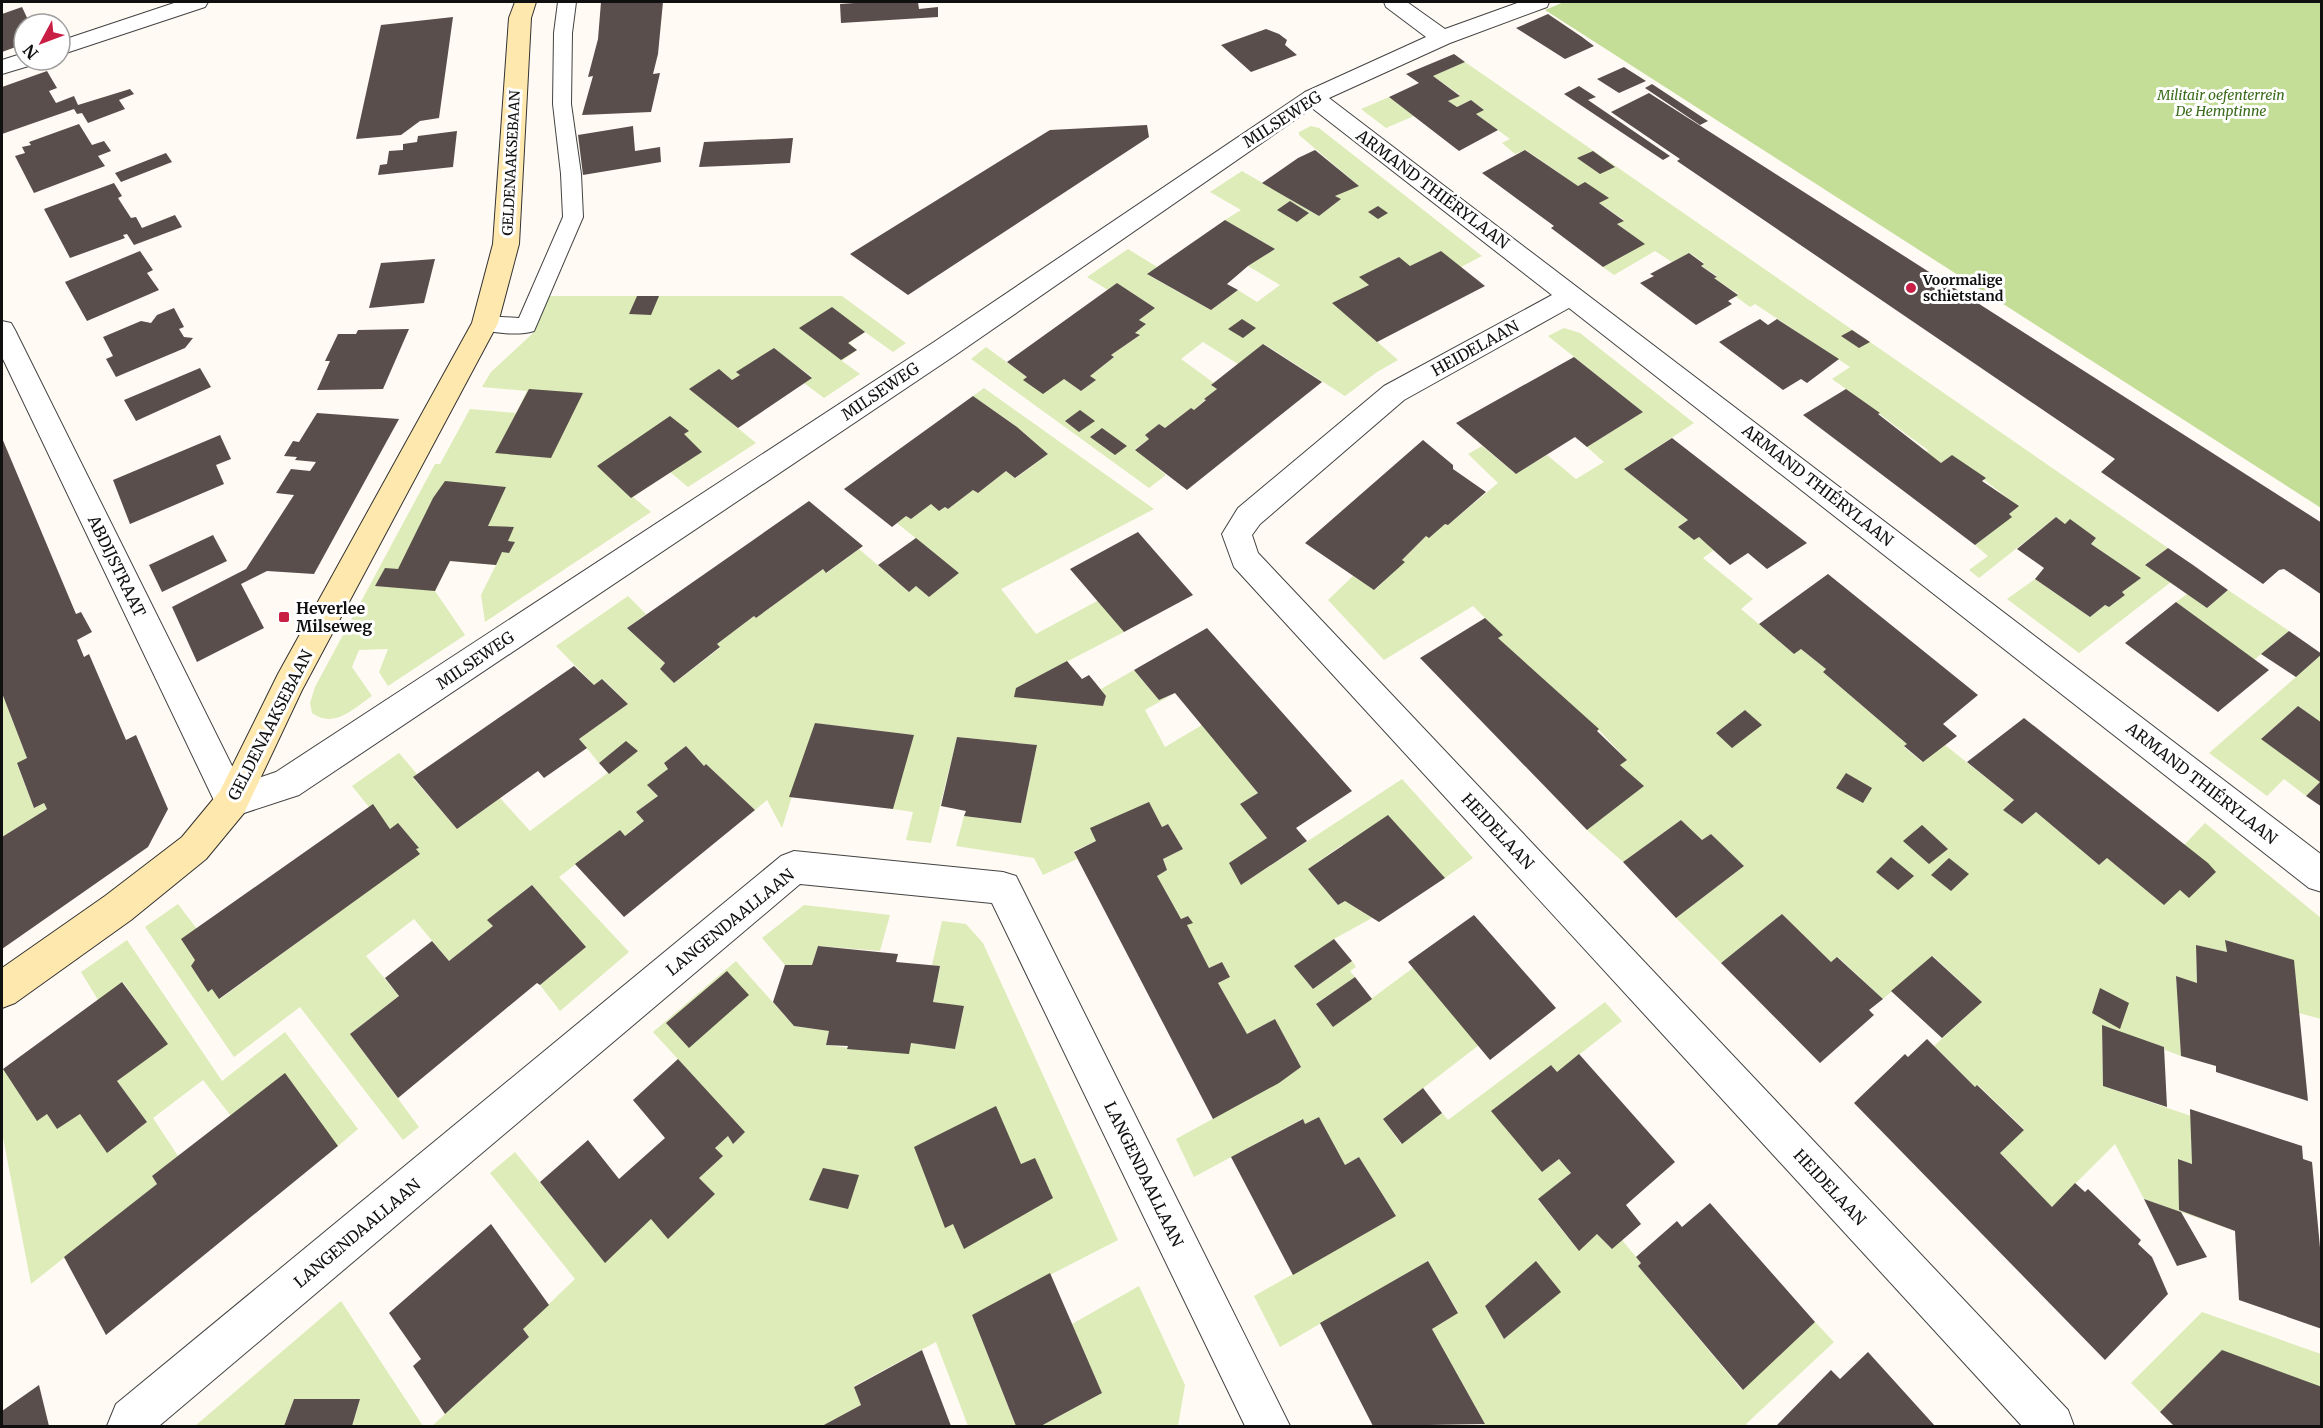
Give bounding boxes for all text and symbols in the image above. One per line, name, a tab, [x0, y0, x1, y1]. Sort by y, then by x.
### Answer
north arrow	[12, 12, 72, 72]
text: N	[19, 40, 42, 63]
street label: MILSEWEG	[1239, 86, 1325, 152]
park label: Militair oefenterrein De Hemptinne	[2156, 86, 2285, 120]
street label: GELDENAAKSEBAAN	[498, 90, 524, 236]
street label: ARMAND THIÉRYLAAN	[1352, 124, 1514, 253]
place label: Voormalige schietstand	[1922, 271, 2004, 305]
marker: Voormalige schietstand	[1904, 281, 1918, 295]
street label: HEIDELAAN	[1428, 315, 1523, 380]
street label: MILSEWEG	[837, 358, 923, 424]
street label: ARMAND THIÉRYLAAN	[1738, 419, 1898, 551]
street label: ABDIJSTRAAT	[83, 511, 150, 620]
place label: Heverlee Milseweg	[296, 598, 372, 636]
marker: Heverlee Milseweg	[277, 610, 291, 624]
street label: MILSEWEG	[432, 627, 518, 693]
street label: GELDENAAKSEBAAN	[223, 646, 317, 804]
street label: ARMAND THIÉRYLAAN	[2122, 717, 2282, 849]
street label: HEIDELAAN	[1458, 789, 1539, 874]
street label: LANGENDAALLAAN	[662, 864, 798, 980]
street label: LANGENDAALLAAN	[1100, 1098, 1188, 1250]
street label: HEIDELAAN	[1790, 1145, 1871, 1230]
street label: LANGENDAALLAAN	[290, 1174, 425, 1292]

